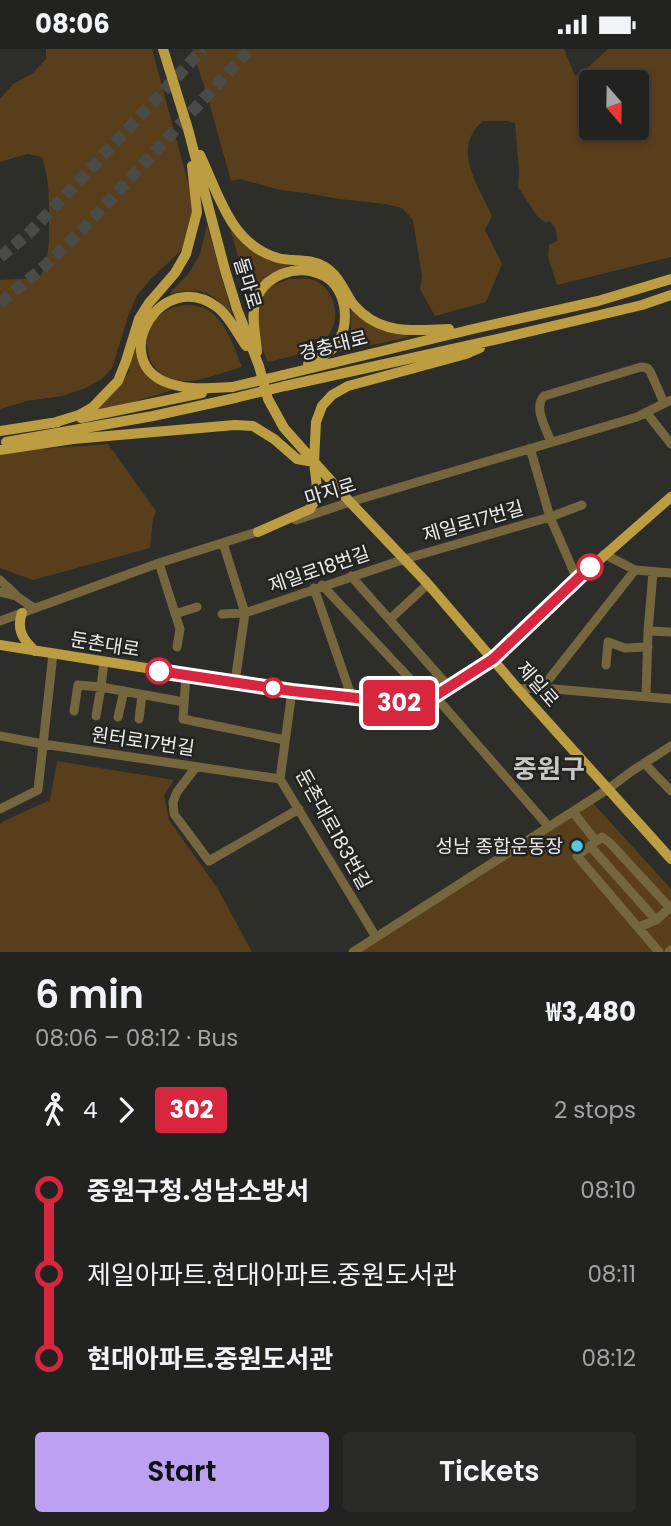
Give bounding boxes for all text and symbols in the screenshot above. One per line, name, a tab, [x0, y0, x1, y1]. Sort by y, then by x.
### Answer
text: 08:06	[35, 6, 110, 42]
north arrow	[579, 70, 649, 140]
map controls	[579, 70, 649, 140]
street label: 돌마로	[227, 254, 268, 312]
street label: 경충대로	[296, 324, 370, 367]
street label: 마지로	[301, 471, 359, 512]
street label: 제일로17번길	[419, 494, 527, 549]
street label: 제일로18번길	[265, 540, 373, 599]
unlabelled marker	[577, 554, 603, 580]
street label: 둔촌대로	[68, 626, 142, 663]
street label: 제일로	[510, 656, 565, 713]
unlabelled marker	[146, 658, 172, 684]
unlabelled marker	[263, 678, 283, 698]
line badge: 302	[359, 680, 439, 726]
text: 302	[377, 686, 421, 719]
street label: 원터로17번길	[90, 721, 196, 762]
district label: 중원구	[513, 751, 585, 787]
street label: 둔촌대로183번길	[289, 764, 378, 894]
place label: 성남 종합운동장	[436, 833, 563, 860]
marker: 성남 종합운동장	[569, 838, 585, 854]
text: 6 min	[35, 968, 144, 1021]
text: ₩3,480	[546, 994, 636, 1030]
text: 08:06 – 08:12 · Bus	[35, 1022, 238, 1054]
icon: walk	[35, 1091, 73, 1129]
icon: forward	[107, 1091, 145, 1129]
text: 302	[169, 1093, 213, 1126]
text: 4	[83, 1094, 97, 1126]
text: 2 stops	[554, 1094, 636, 1126]
text: 중원구청.성남소방서	[87, 1173, 310, 1209]
text: 08:10	[580, 1174, 636, 1206]
text: 제일아파트.현대아파트.중원도서관	[87, 1257, 457, 1293]
text: 08:11	[587, 1258, 636, 1290]
text: 현대아파트.중원도서관	[87, 1341, 334, 1377]
text: 08:12	[582, 1342, 636, 1374]
button: Start	[35, 1432, 329, 1512]
button: Tickets	[343, 1432, 636, 1512]

